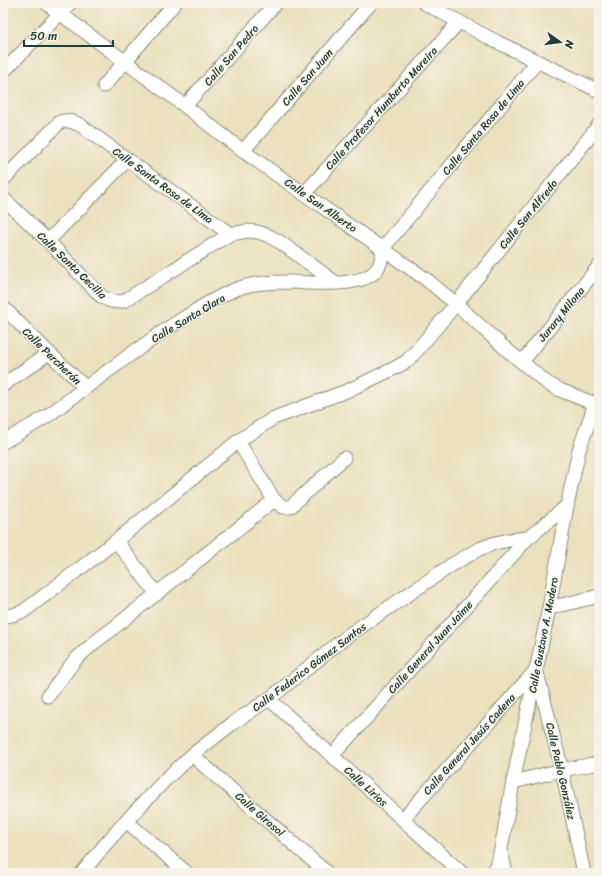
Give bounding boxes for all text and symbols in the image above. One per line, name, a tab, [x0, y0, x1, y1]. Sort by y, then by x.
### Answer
street label: Calle San Pedro	[199, 20, 264, 90]
scale bar	[24, 22, 113, 48]
north arrow	[540, 22, 580, 62]
text: 50 m	[30, 25, 57, 47]
text: N	[559, 37, 580, 51]
street label: Calle Profesor Humberto Moreira	[320, 42, 443, 175]
street label: Calle San Juan	[277, 44, 338, 110]
street label: Calle Santa Rosa de Lima	[437, 75, 530, 180]
street label: Calle Santa Rosa de Lima	[108, 142, 218, 229]
street label: Calle San Alberto	[280, 173, 361, 238]
street label: Calle San Alfredo	[494, 175, 563, 253]
street label: Calle Santa Cecilia	[32, 227, 111, 304]
street label: Jurary Milona	[533, 282, 590, 347]
street label: Calle Santa Clara	[147, 288, 230, 348]
street label: Calle Percherón	[18, 323, 86, 390]
street label: Calle Gustavo A. Madero	[523, 575, 564, 695]
street label: Calle General Juan Jaime	[383, 596, 478, 698]
street label: Calle Federico Gómez Santos	[248, 617, 371, 717]
street label: Calle General Jesús Cadena	[418, 689, 521, 799]
street label: Calle Pablo González	[540, 721, 581, 822]
street label: Calle Lirios	[339, 761, 393, 812]
street label: Calle Girasol	[230, 787, 290, 842]

